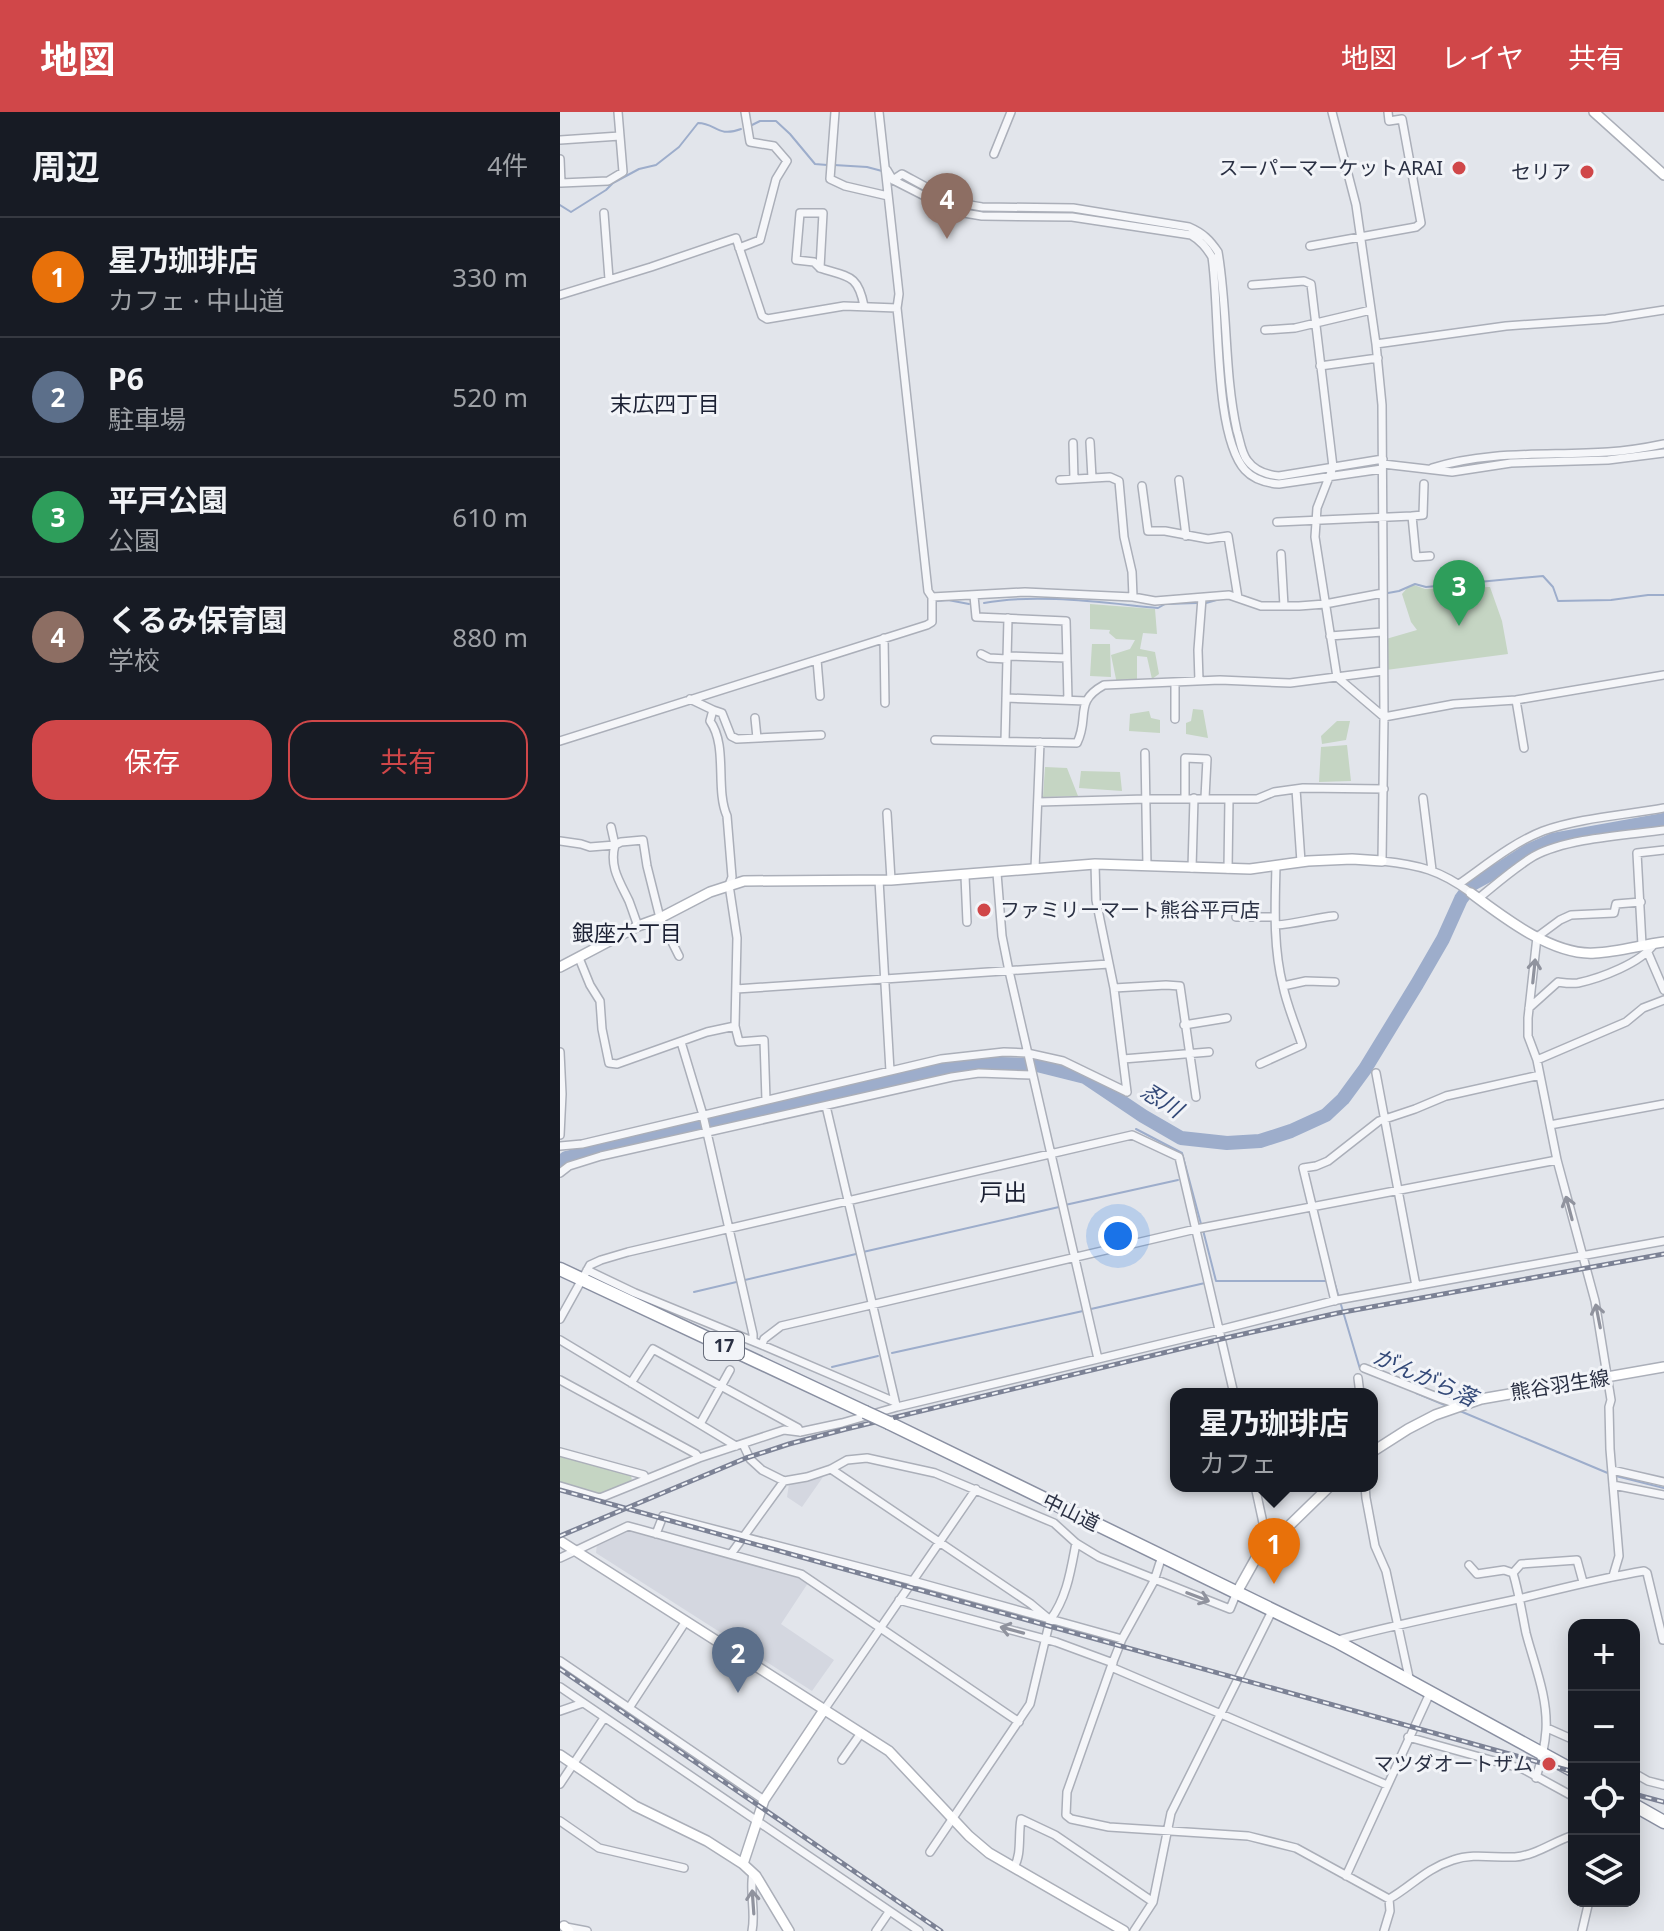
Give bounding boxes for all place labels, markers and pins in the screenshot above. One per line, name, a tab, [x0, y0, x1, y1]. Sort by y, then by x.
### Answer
place label: スーパーマーケットARAI	[1218, 154, 1443, 181]
place label: セリア	[1511, 158, 1571, 185]
marker: スーパーマーケットARAI	[1450, 159, 1468, 177]
marker: セリア	[1578, 163, 1596, 181]
pin: 4	[921, 173, 973, 239]
pin: 3	[1433, 560, 1485, 626]
place label: ファミリーマート熊谷平戸店	[1000, 896, 1260, 923]
marker: ファミリーマート熊谷平戸店	[975, 901, 993, 919]
pin: 1	[1248, 1518, 1300, 1584]
pin: 2	[712, 1627, 764, 1693]
place label: マツダオートザム	[1373, 1750, 1533, 1777]
marker: マツダオートザム	[1540, 1755, 1558, 1773]

